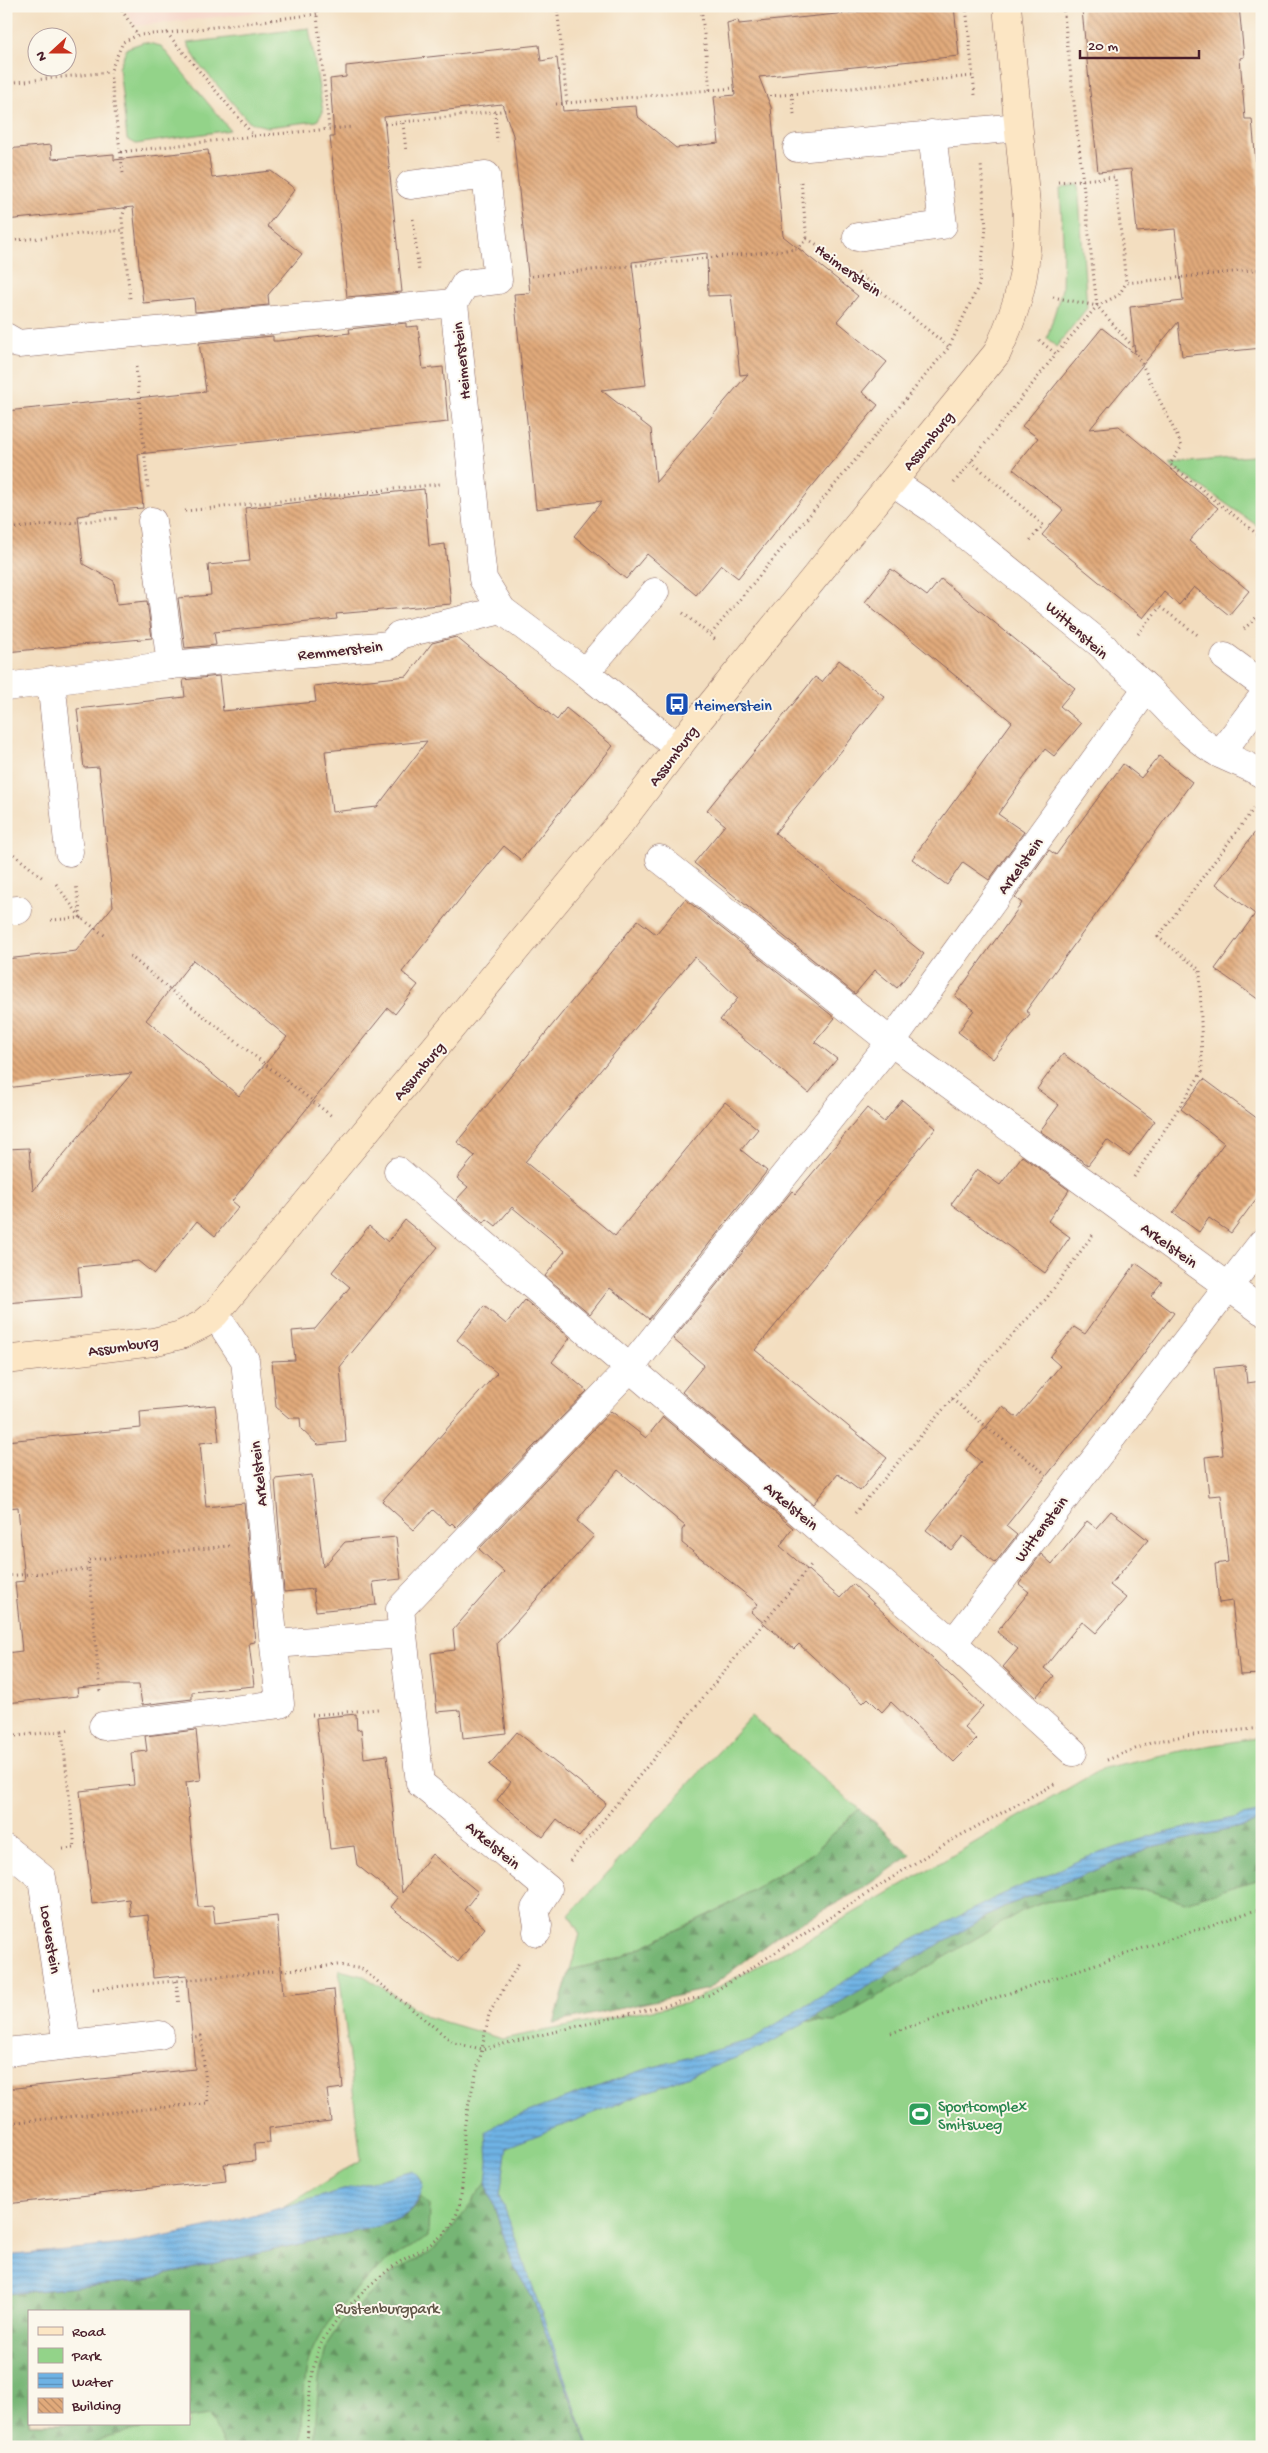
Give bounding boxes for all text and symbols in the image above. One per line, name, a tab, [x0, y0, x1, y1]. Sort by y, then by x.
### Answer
north arrow	[28, 28, 78, 78]
scale bar	[1080, 28, 1199, 60]
text: 20 m	[1088, 38, 1118, 56]
text: N	[33, 48, 52, 63]
street label: Heimerstein	[810, 241, 884, 303]
street label: Heimerstein	[450, 321, 477, 400]
street label: Assumburg	[900, 409, 959, 476]
street label: Wittenstein	[1040, 599, 1111, 665]
street label: Remmerstein	[297, 639, 384, 666]
bus stop icon: Heimerstein	[664, 691, 690, 717]
place label: Heimerstein	[694, 698, 772, 717]
street label: Assumburg	[646, 723, 704, 791]
street label: Arkelstein	[995, 835, 1049, 899]
street label: Assumburg	[391, 1039, 451, 1105]
street label: Arkelstein	[1136, 1220, 1200, 1274]
street label: Assumburg	[87, 1334, 160, 1363]
street label: Arkelstein	[248, 1440, 273, 1507]
street label: Arkelstein	[758, 1479, 821, 1536]
street label: Wittenstein	[1012, 1493, 1074, 1567]
street label: Arkelstein	[460, 1818, 523, 1875]
street label: Loevestein	[34, 1904, 63, 1976]
place label: Sportcomplex Smitsweg	[938, 2099, 1028, 2136]
sports icon: Sportcomplex Smitsweg	[907, 2101, 933, 2127]
park label: Rustenburgpark	[335, 2301, 441, 2320]
legend	[28, 2310, 190, 2426]
text: Road	[72, 2324, 106, 2342]
text: Park	[71, 2348, 102, 2366]
text: Water	[72, 2374, 114, 2392]
text: Building	[71, 2398, 121, 2416]

